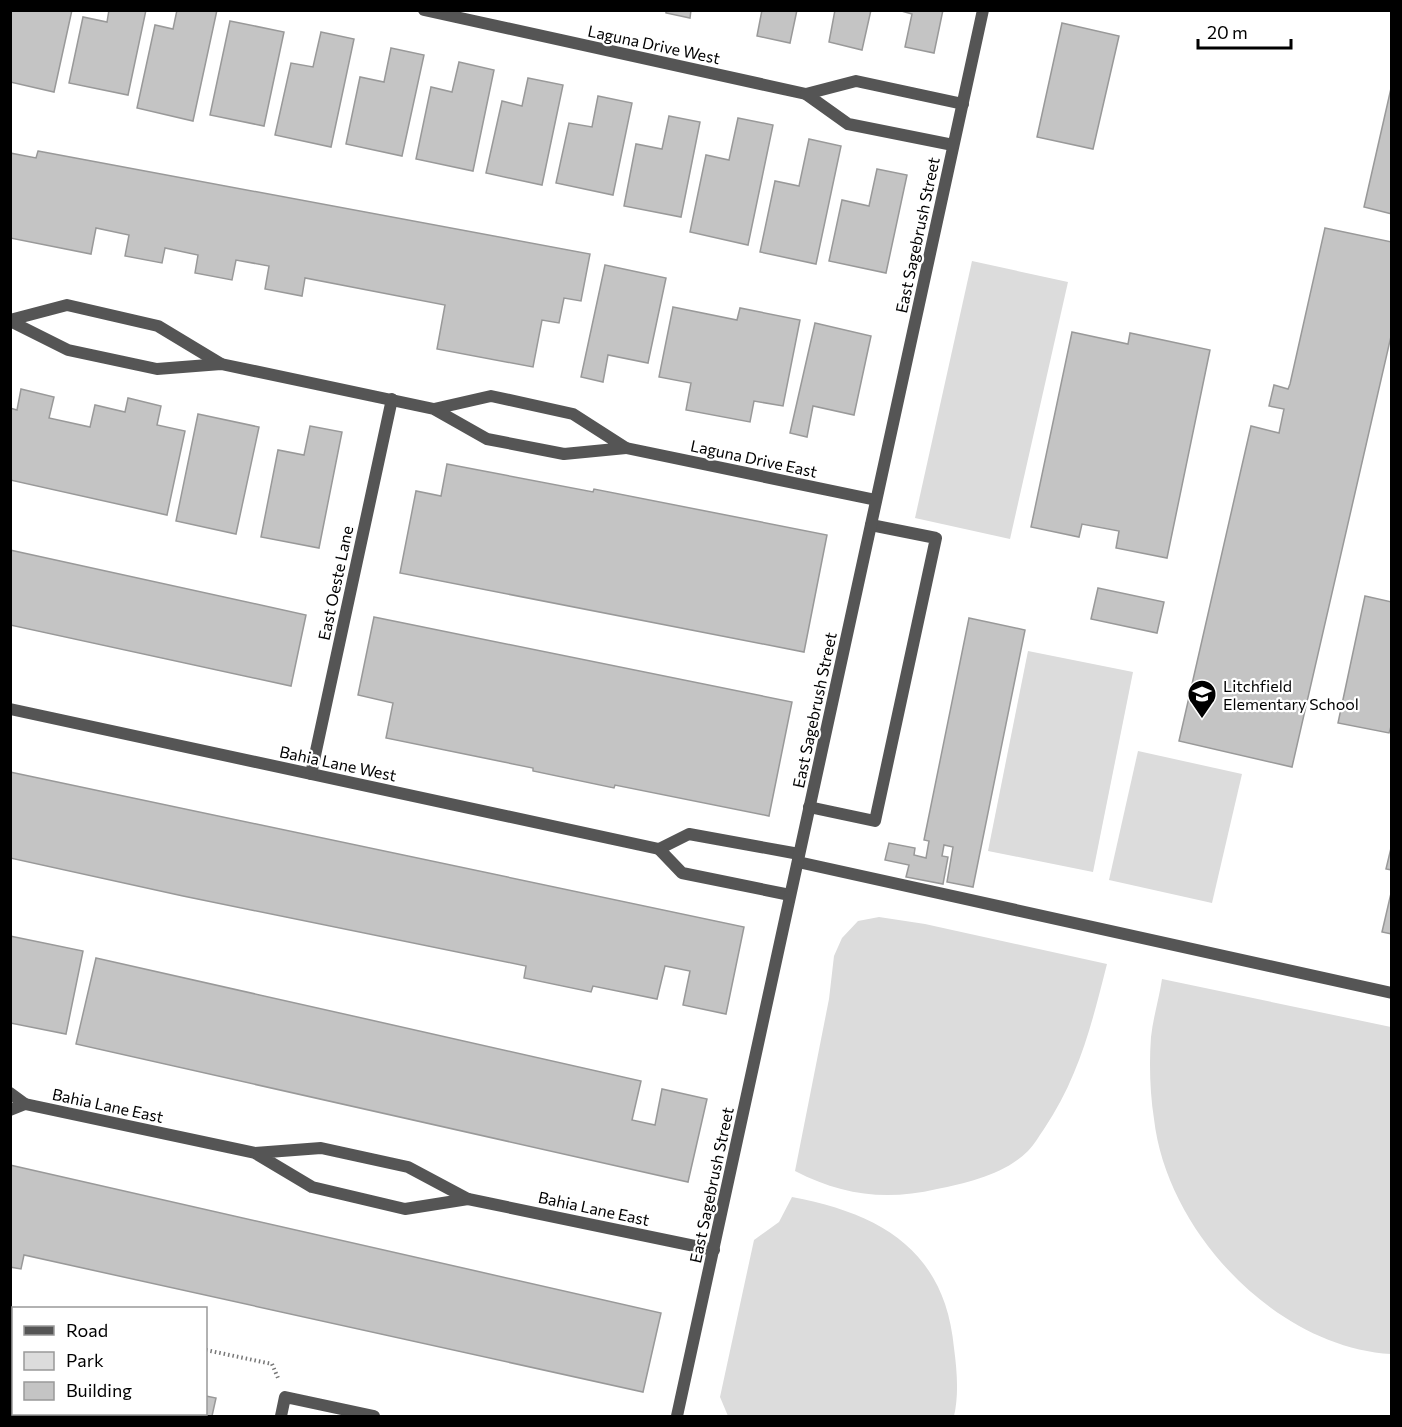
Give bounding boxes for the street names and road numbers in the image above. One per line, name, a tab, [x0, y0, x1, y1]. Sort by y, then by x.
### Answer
street label: Laguna Drive West	[586, 21, 722, 67]
street label: East Sagebrush Street	[891, 155, 943, 315]
street label: Laguna Drive East	[689, 435, 820, 481]
street label: East Oeste Lane	[314, 524, 356, 642]
street label: East Sagebrush Street	[788, 630, 840, 790]
street label: Bahia Lane West	[278, 741, 399, 785]
street label: Bahia Lane East	[51, 1084, 166, 1126]
street label: East Sagebrush Street	[685, 1105, 737, 1265]
street label: Bahia Lane East	[537, 1187, 652, 1229]

